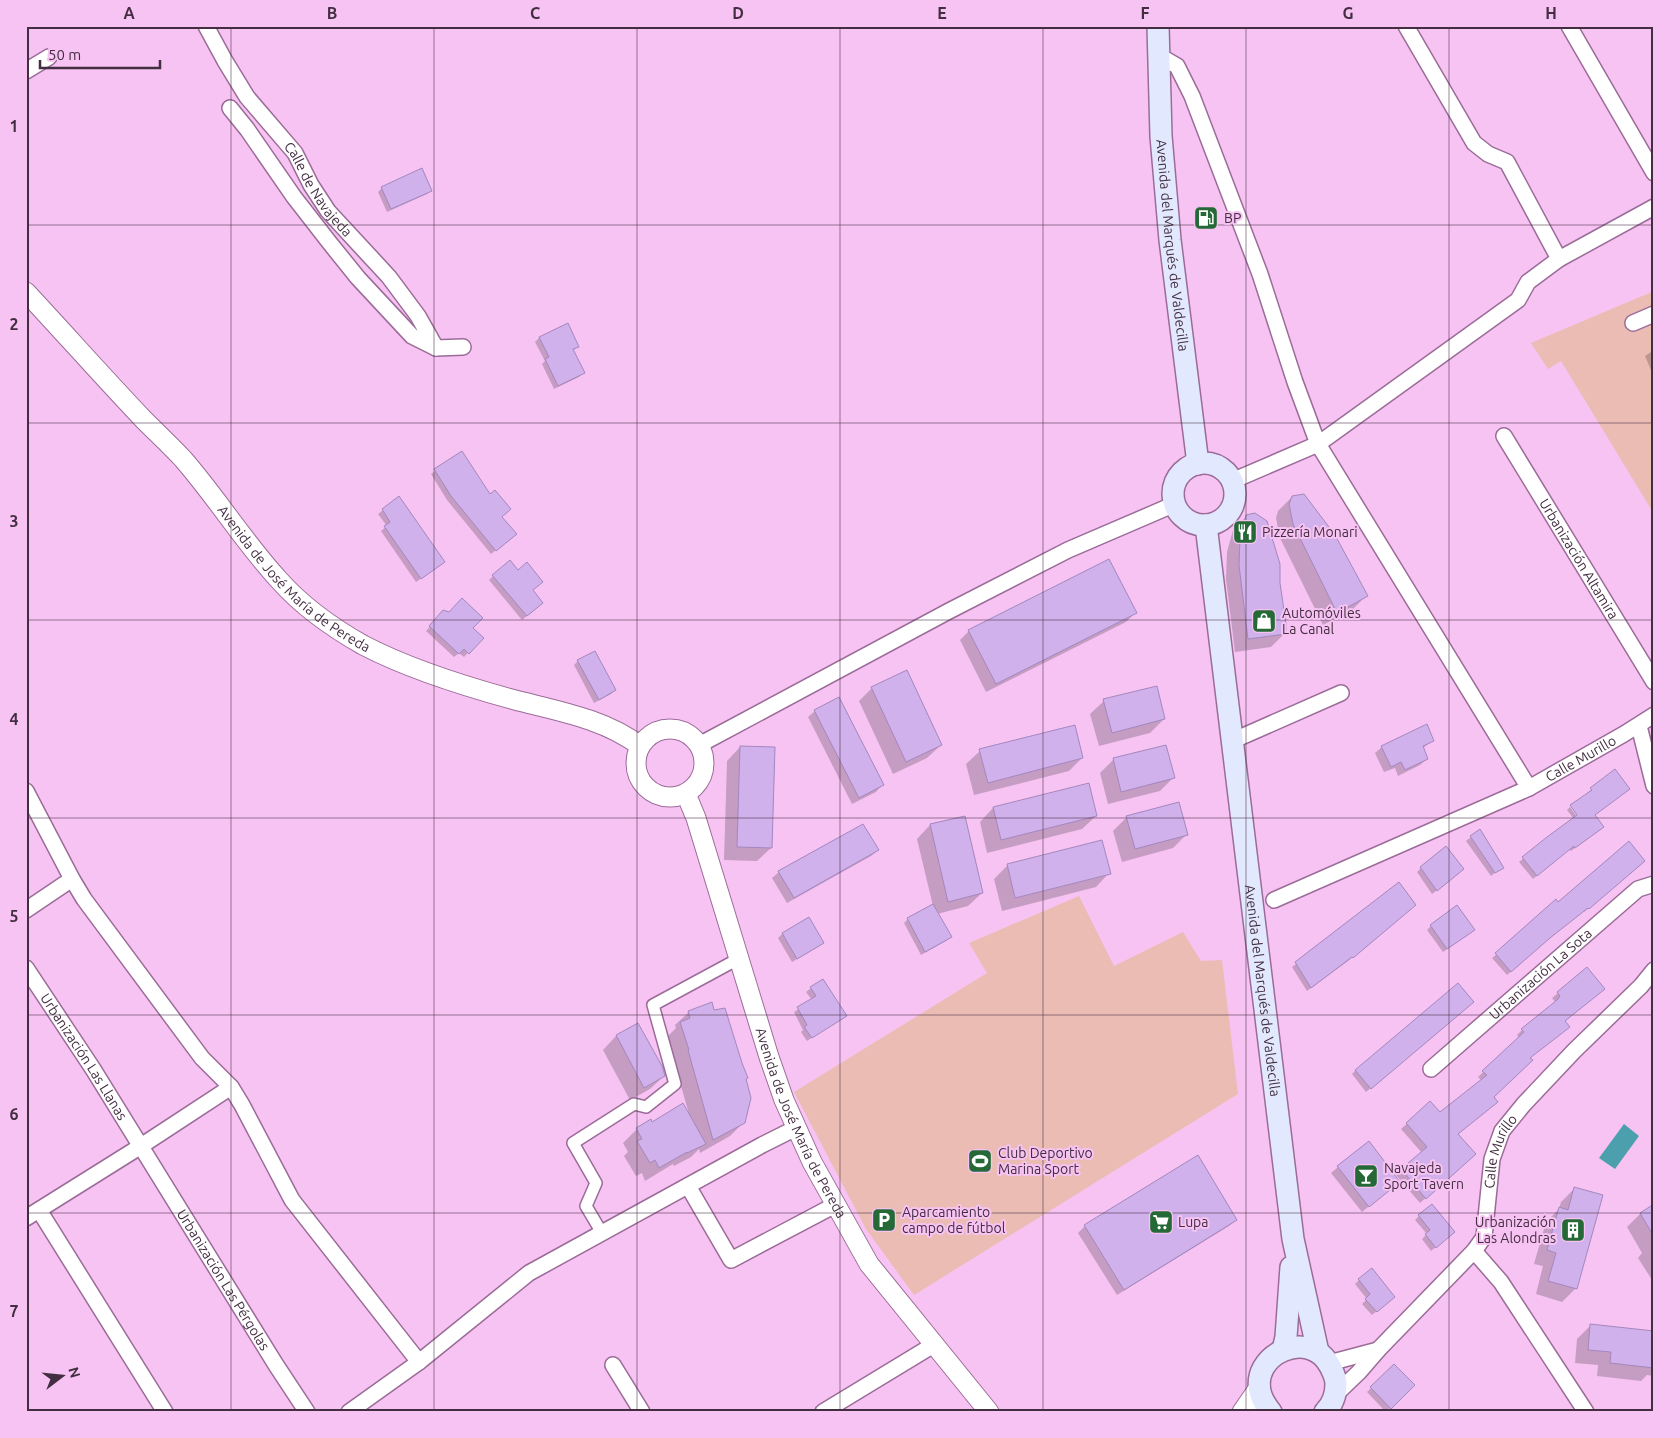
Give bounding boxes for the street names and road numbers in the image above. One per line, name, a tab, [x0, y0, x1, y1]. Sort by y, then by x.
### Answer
street label: Calle de Navajeda	[281, 138, 356, 240]
street label: Avenida del Marqués de Valdecilla	[1153, 139, 1192, 352]
street label: Urbanización Altamira	[1536, 496, 1622, 622]
street label: Avenida de José María de Pereda	[215, 502, 373, 655]
street label: Calle Murillo	[1543, 732, 1619, 785]
street label: Avenida del Marqués de Valdecilla	[1242, 884, 1284, 1097]
street label: Urbanización La Sota	[1486, 925, 1595, 1023]
street label: Urbanización Las Llanas	[37, 990, 131, 1123]
street label: Avenida de José María de Pereda	[753, 1026, 850, 1221]
street label: Calle Murillo	[1481, 1111, 1520, 1189]
street label: Urbanización Las Pérgolas	[174, 1206, 273, 1353]

